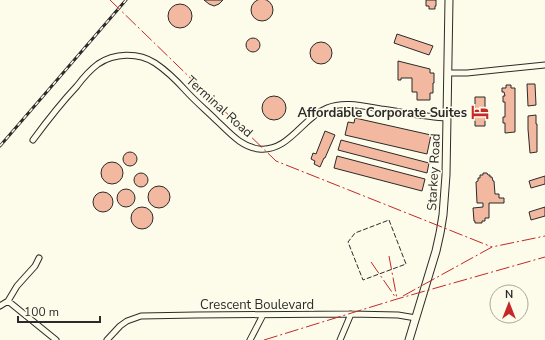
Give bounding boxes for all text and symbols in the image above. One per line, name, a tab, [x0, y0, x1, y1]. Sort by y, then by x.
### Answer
street label: Terminal Road	[182, 72, 257, 142]
hotel icon: Affordable Corporate Suites	[470, 102, 490, 122]
place label: Affordable Corporate Suites	[297, 104, 467, 122]
street label: Starkey Road	[423, 133, 445, 211]
north arrow	[489, 284, 529, 324]
text: N	[505, 287, 513, 302]
street label: Crescent Boulevard	[200, 296, 314, 314]
scale bar	[18, 298, 100, 324]
text: 100 m	[24, 304, 59, 320]

